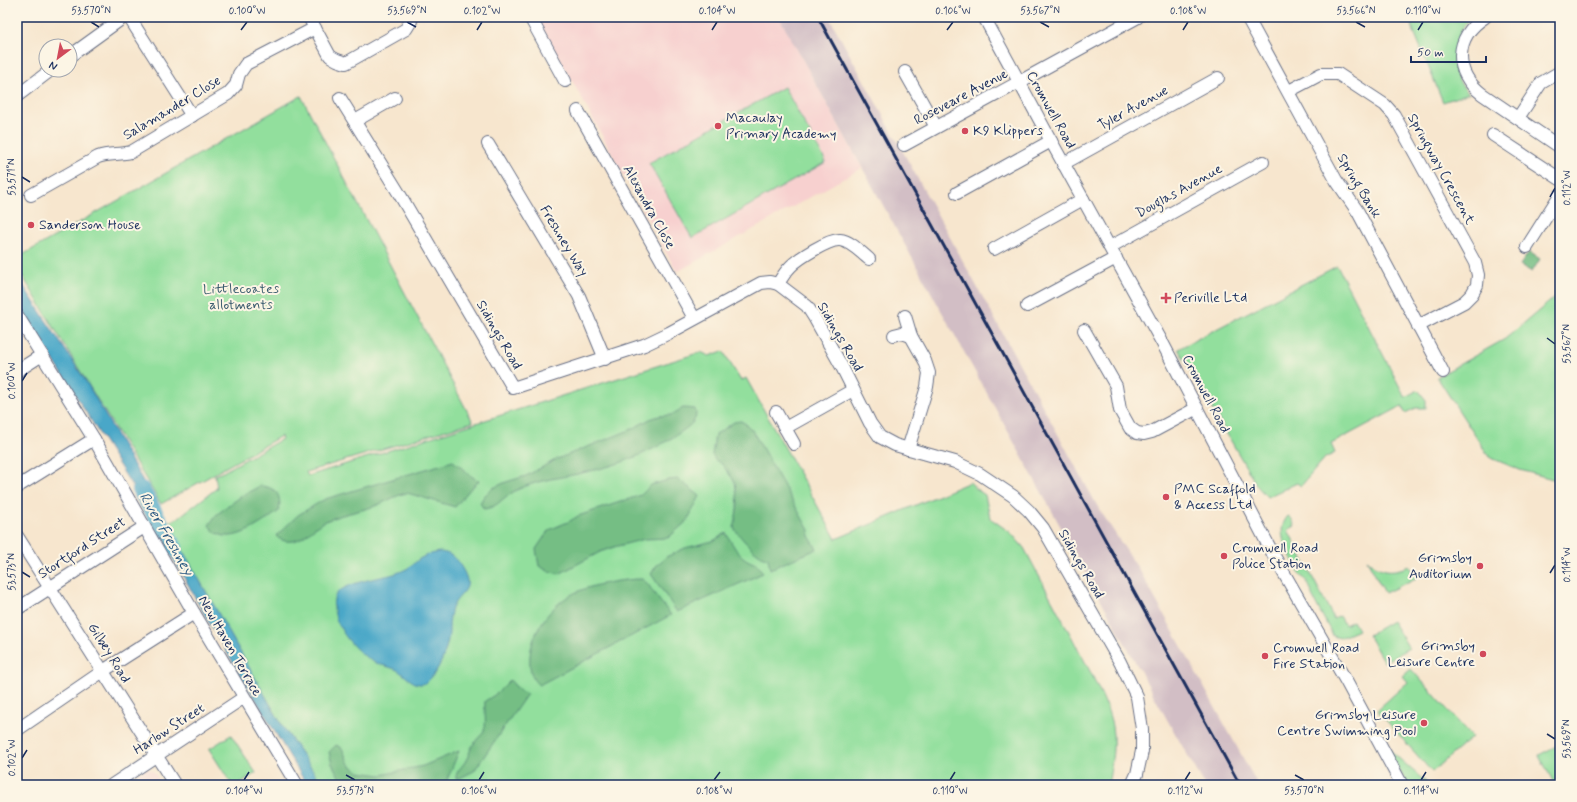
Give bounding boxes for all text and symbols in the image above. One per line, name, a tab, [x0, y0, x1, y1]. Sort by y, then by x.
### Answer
text: 53.570°N	[71, 4, 111, 18]
text: 0.100°W	[229, 4, 265, 18]
text: 53.569°N	[387, 4, 427, 18]
text: 0.102°W	[464, 4, 500, 18]
text: 0.104°W	[699, 4, 735, 18]
text: 0.106°W	[935, 4, 971, 18]
text: 53.567°N	[1020, 4, 1060, 18]
text: 0.108°W	[1170, 4, 1206, 18]
text: 53.566°N	[1337, 4, 1376, 18]
text: 0.110°W	[1405, 4, 1441, 18]
north arrow	[38, 38, 78, 78]
scale bar	[1411, 38, 1486, 64]
text: 50 m	[1417, 45, 1444, 61]
text: N	[46, 58, 60, 74]
street label: Roseveare Avenue	[911, 64, 1012, 129]
street label: Cromwell Road	[1022, 68, 1080, 152]
street label: Salamander Close	[120, 72, 224, 144]
street label: Tyler Avenue	[1095, 81, 1171, 135]
place label: Macaulay Primary Academy	[726, 109, 837, 143]
street label: Springway Crescent	[1401, 110, 1479, 229]
marker: Macaulay Primary Academy	[713, 121, 723, 131]
place label: K9 Klippers	[973, 122, 1043, 140]
marker: K9 Klippers	[960, 126, 970, 136]
street label: Spring Bank	[1331, 150, 1385, 223]
text: 53.571°N	[5, 158, 19, 196]
street label: Douglas Avenue	[1133, 160, 1226, 224]
street label: Alexandra Close	[619, 162, 680, 252]
text: 0.112°W	[1560, 170, 1574, 206]
street label: Freshney Way	[536, 202, 592, 280]
place label: Sanderson House	[39, 216, 141, 234]
marker: Sanderson House	[26, 220, 36, 230]
park label: Littlecoates allotments	[203, 280, 279, 314]
place label: Periville Ltd	[1174, 289, 1247, 307]
marker: Periville Ltd	[1161, 293, 1171, 303]
street label: Sidings Road	[472, 297, 526, 373]
street label: Sidings Road	[813, 299, 867, 375]
text: 53.567°N	[1560, 324, 1574, 364]
street label: Cromwell Road	[1178, 352, 1234, 436]
text: 0.100°W	[5, 363, 19, 399]
place label: PMC Scaffold & Access Ltd	[1174, 480, 1256, 514]
water label: River Freshney	[134, 489, 199, 580]
marker: PMC Scaffold & Access Ltd	[1161, 492, 1171, 502]
street label: Stortford Street	[35, 513, 131, 585]
street label: Sidings Road	[1054, 526, 1108, 602]
place label: Cromwell Road Police Station	[1232, 539, 1318, 573]
text: 0.114°W	[1560, 547, 1574, 583]
place label: Grimsby Auditorium	[1409, 549, 1472, 583]
marker: Cromwell Road Police Station	[1219, 551, 1229, 561]
text: 53.573°N	[5, 553, 19, 591]
marker: Grimsby Auditorium	[1475, 561, 1485, 571]
street label: New Haven Terrace	[194, 592, 266, 700]
street label: Gilbey Road	[83, 620, 135, 686]
place label: Grimsby Leisure Centre	[1387, 637, 1475, 671]
place label: Cromwell Road Fire Station	[1273, 639, 1359, 673]
marker: Grimsby Leisure Centre	[1478, 649, 1488, 659]
marker: Cromwell Road Fire Station	[1260, 651, 1270, 661]
street label: Harlow Street	[130, 699, 208, 759]
place label: Grimsby Leisure Centre Swimming Pool	[1277, 706, 1416, 740]
marker: Grimsby Leisure Centre Swimming Pool	[1419, 718, 1429, 728]
text: 53.569°N	[1560, 719, 1574, 759]
text: 0.102°W	[5, 740, 19, 776]
text: 0.104°W	[226, 784, 262, 798]
text: 53.573°N	[336, 784, 374, 798]
text: 0.106°W	[461, 784, 497, 798]
text: 0.108°W	[696, 784, 732, 798]
text: 0.110°W	[932, 784, 968, 798]
text: 0.112°W	[1167, 784, 1203, 798]
text: 53.570°N	[1284, 784, 1324, 798]
text: 0.114°W	[1403, 784, 1439, 798]

